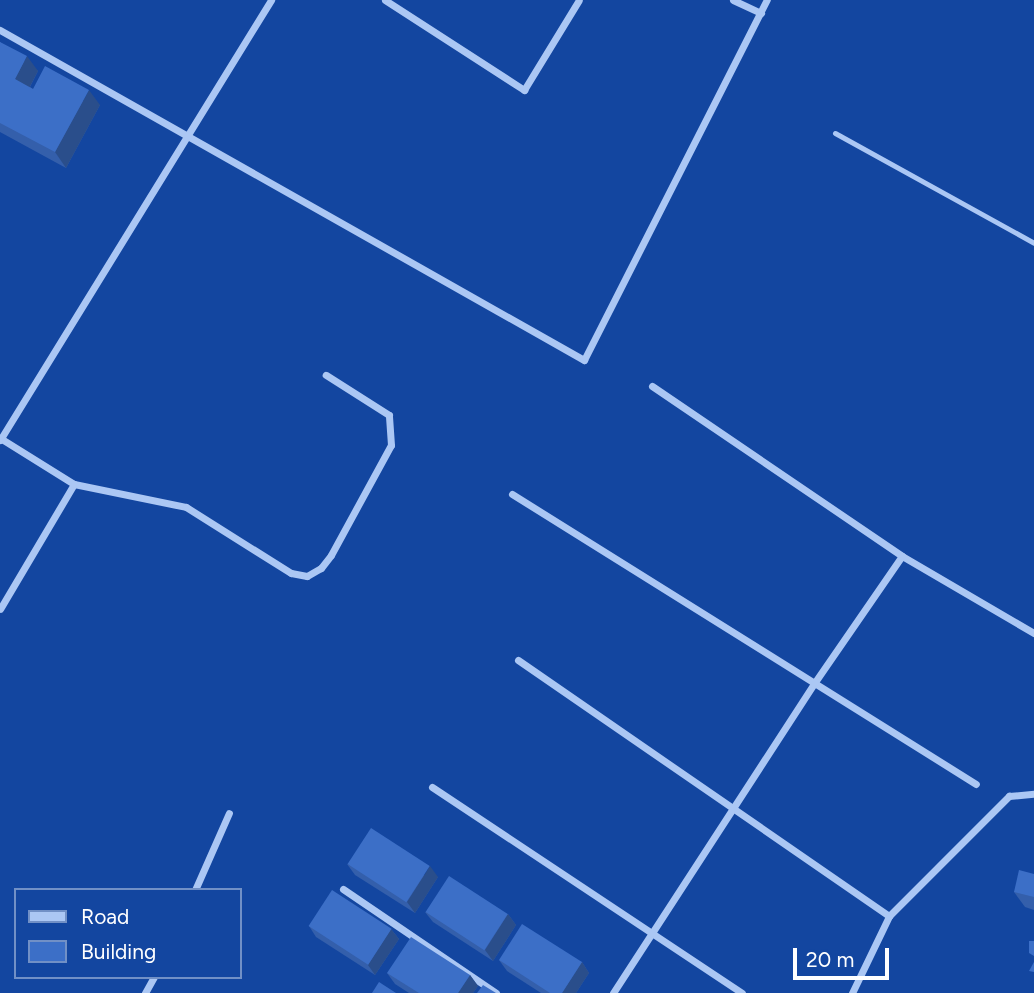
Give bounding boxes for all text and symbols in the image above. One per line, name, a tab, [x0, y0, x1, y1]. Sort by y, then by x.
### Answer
legend	[14, 888, 242, 979]
text: Road	[81, 904, 129, 929]
scale bar	[796, 934, 892, 978]
text: Building	[81, 939, 156, 964]
text: 20 m	[806, 947, 854, 972]

